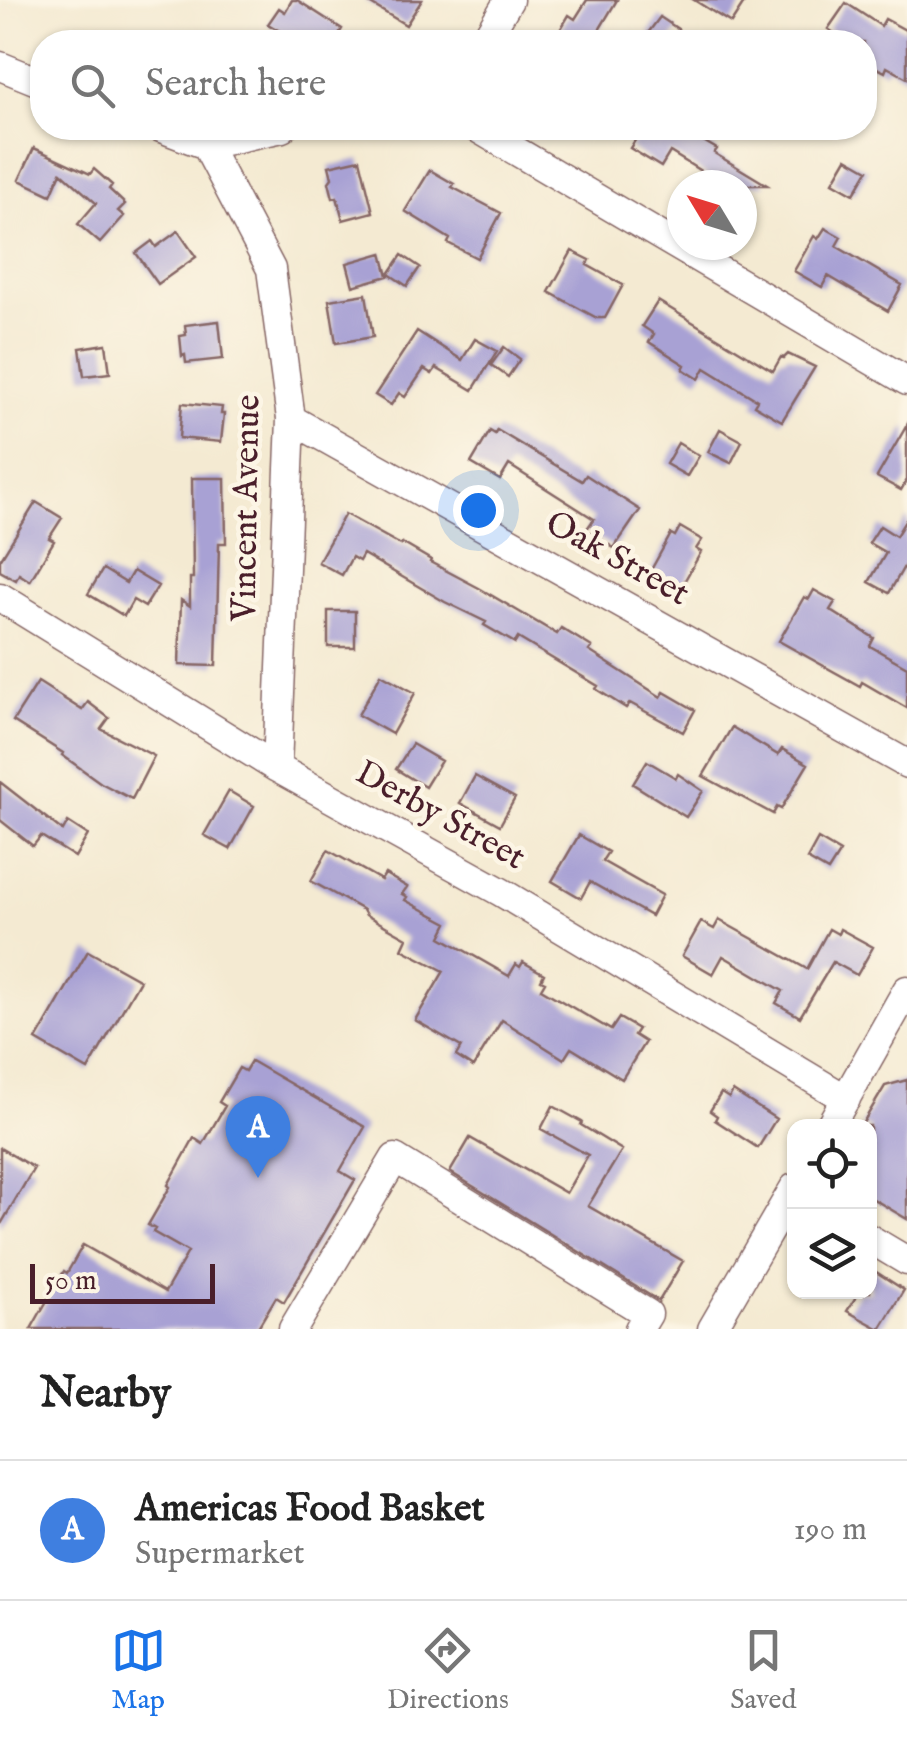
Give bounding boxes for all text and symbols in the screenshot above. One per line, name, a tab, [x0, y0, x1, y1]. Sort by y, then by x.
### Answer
search box	[30, 30, 877, 140]
icon: search	[65, 58, 120, 113]
text: Search here	[145, 61, 326, 109]
north arrow	[667, 170, 757, 260]
street label: Vincent Avenue	[223, 394, 271, 623]
your location	[453, 485, 504, 536]
street label: Oak Street	[537, 501, 697, 617]
street label: Derby Street	[347, 751, 533, 881]
pin: A	[226, 1096, 290, 1178]
map controls	[787, 1119, 877, 1299]
button: locate	[787, 1119, 877, 1209]
button: layers	[787, 1209, 877, 1299]
scale bar	[30, 1259, 215, 1304]
text: 50 m	[45, 1264, 97, 1299]
text: Nearby	[40, 1368, 171, 1421]
text: Americas Food Basket	[135, 1486, 485, 1534]
text: A	[62, 1510, 83, 1551]
text: 190 m	[794, 1510, 867, 1551]
text: Supermarket	[135, 1534, 305, 1575]
tab: Map	[111, 1623, 166, 1718]
tab: Directions	[387, 1623, 509, 1718]
tab: Saved	[730, 1623, 796, 1718]

